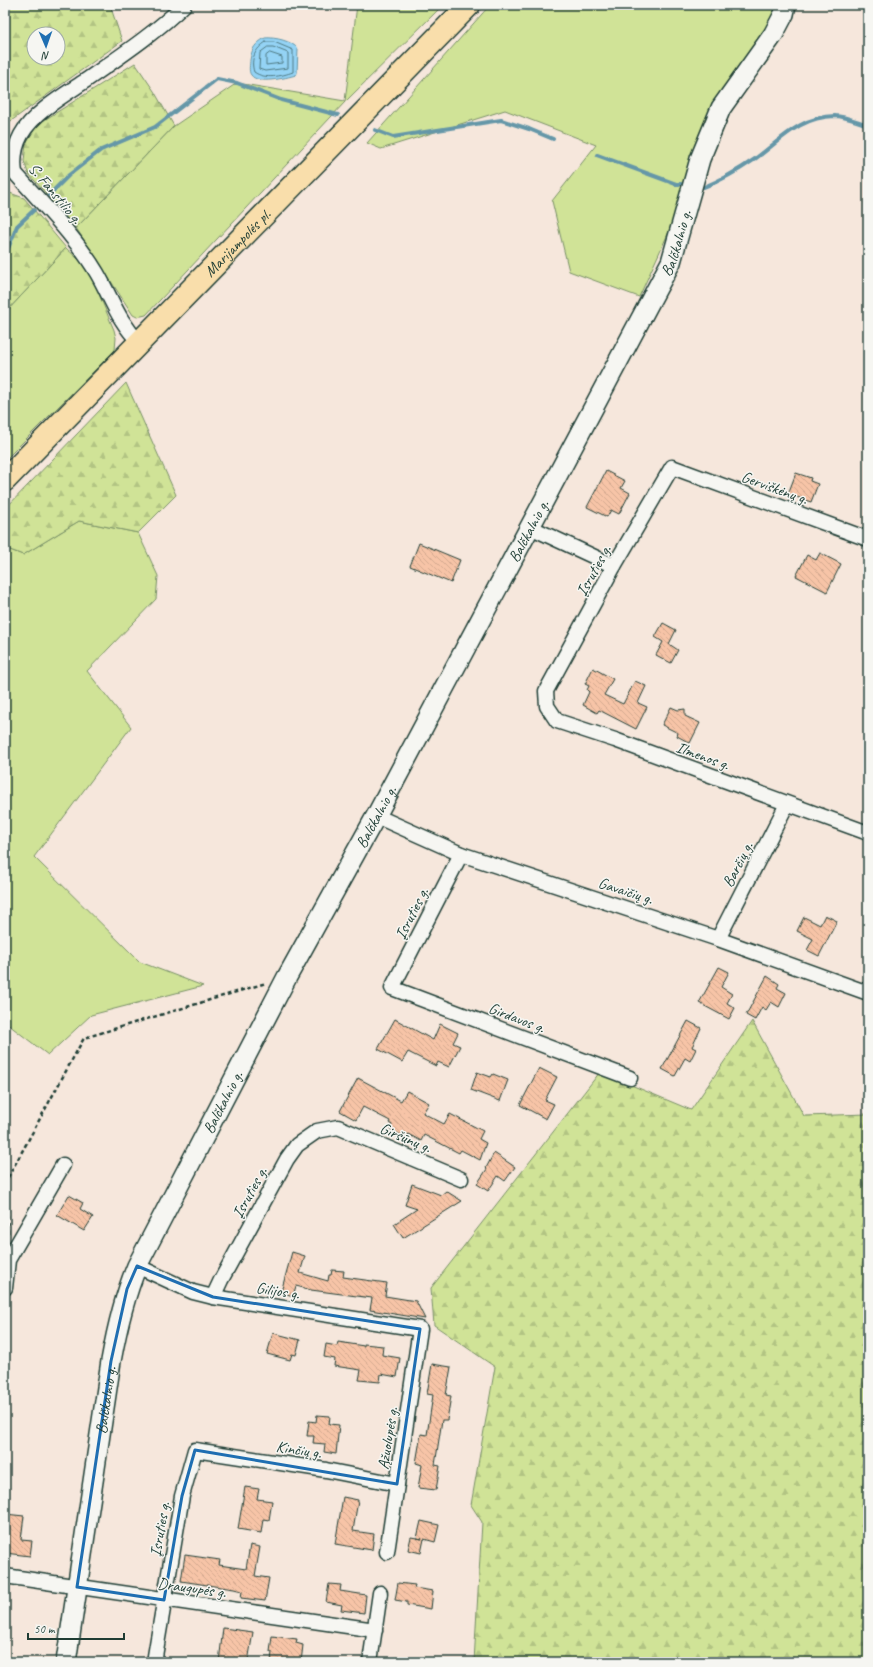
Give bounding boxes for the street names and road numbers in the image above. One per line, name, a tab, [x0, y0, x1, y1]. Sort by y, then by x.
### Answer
street label: S. Fanstilio g.	[24, 159, 87, 229]
street label: Marijampolės pl.	[200, 204, 276, 281]
street label: Balčkalnio g.	[656, 207, 696, 280]
street label: Gerviškėnų g.	[739, 467, 811, 509]
street label: Balčkalnio g.	[504, 496, 554, 566]
street label: Įsruties g.	[572, 541, 616, 599]
street label: Ilmenos g.	[673, 737, 733, 775]
street label: Balčkalnio g.	[351, 782, 402, 852]
street label: Barčių g.	[718, 838, 758, 891]
street label: Gavaičių g.	[596, 873, 656, 909]
street label: Įsruties g.	[390, 884, 434, 943]
street label: Girdavos g.	[486, 998, 548, 1038]
street label: Balčkalnio g.	[199, 1067, 248, 1137]
street label: Giršūnų g.	[377, 1118, 435, 1158]
street label: Įsruties g.	[228, 1163, 272, 1221]
street label: Gilijos g.	[255, 1278, 302, 1304]
street label: Balčkalnio g.	[91, 1364, 121, 1435]
street label: Ąžuolupės g.	[373, 1405, 403, 1471]
street label: Kinčių g.	[275, 1437, 324, 1464]
street label: Įsruties g.	[145, 1499, 175, 1558]
street label: Draugupės g.	[156, 1573, 228, 1603]

